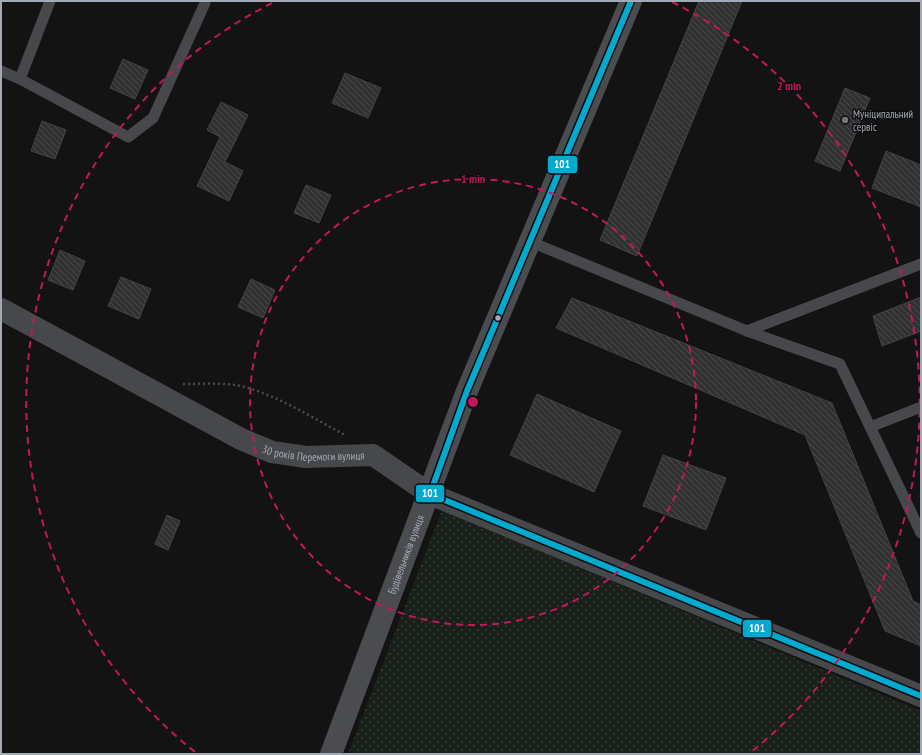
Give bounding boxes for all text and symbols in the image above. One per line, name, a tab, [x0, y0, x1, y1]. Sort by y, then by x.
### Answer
text: 2 min	[777, 78, 801, 93]
place label: Муніципальний сервіс	[853, 107, 913, 134]
marker: Муніципальний сервіс	[840, 115, 850, 125]
line badge: 101	[547, 155, 578, 174]
text: 101	[554, 157, 570, 171]
text: 1 min	[461, 171, 485, 186]
unlabelled marker	[493, 313, 503, 323]
centre of rings	[466, 395, 480, 409]
street label: 30 років Перемоги вулиця	[260, 442, 365, 464]
line badge: 101	[415, 484, 445, 503]
text: 101	[422, 486, 438, 500]
street label: Будівельників вулиця	[385, 513, 427, 596]
line badge: 101	[742, 619, 772, 638]
text: 101	[749, 621, 765, 635]

